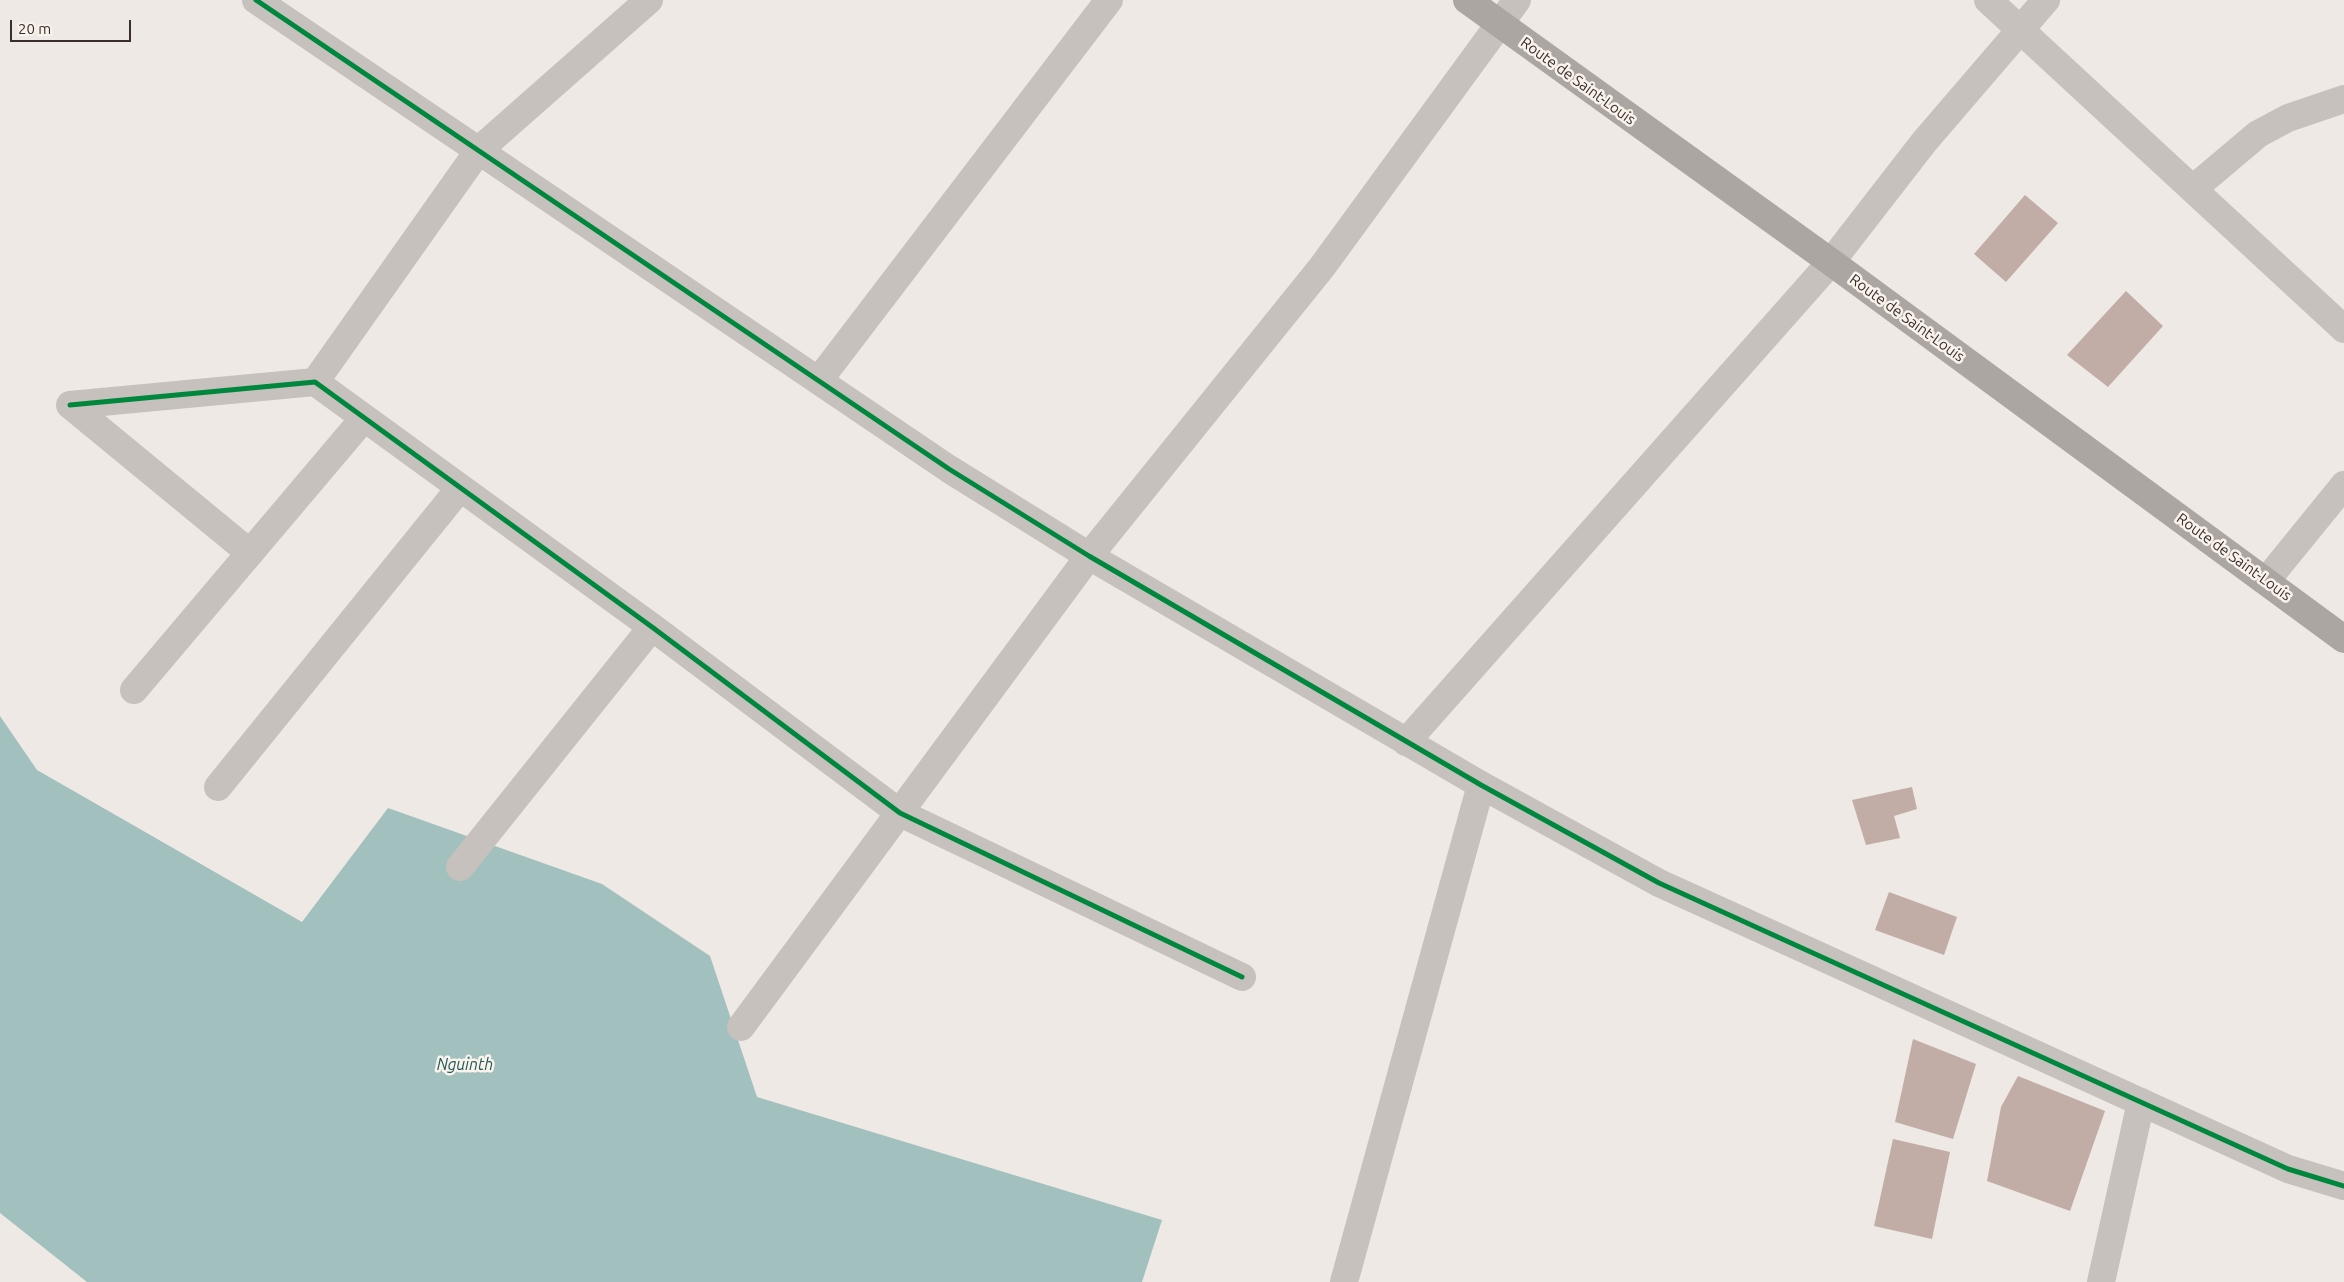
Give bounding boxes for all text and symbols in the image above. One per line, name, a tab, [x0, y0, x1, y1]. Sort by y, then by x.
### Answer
scale bar	[12, 10, 134, 42]
text: 20 m	[18, 20, 51, 37]
street label: Route de Saint-Louis	[1517, 33, 1639, 129]
street label: Route de Saint-Louis	[1846, 270, 1968, 366]
street label: Route de Saint-Louis	[2173, 509, 2295, 605]
water label: Nguinth	[437, 1055, 493, 1075]

